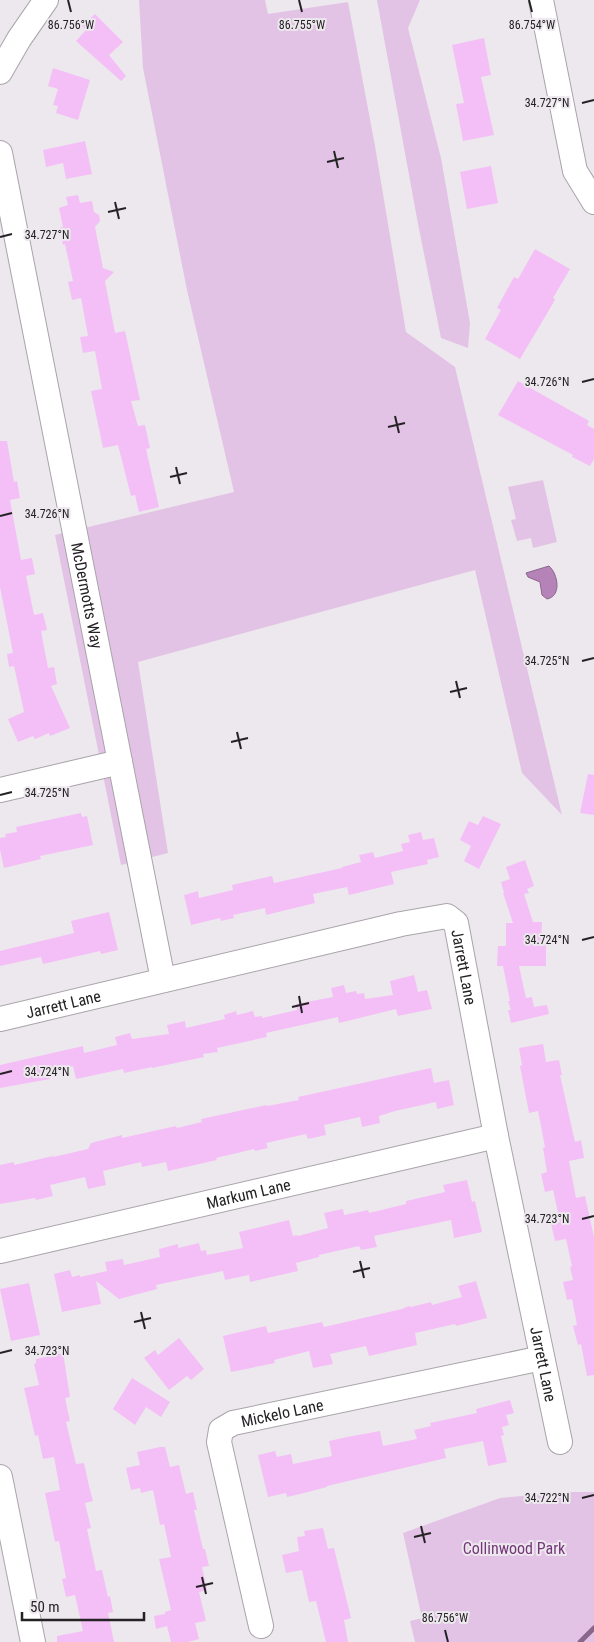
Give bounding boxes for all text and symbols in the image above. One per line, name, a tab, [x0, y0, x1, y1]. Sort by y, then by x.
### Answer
text: 86.756°W	[48, 18, 94, 32]
text: 86.755°W	[279, 18, 325, 32]
text: 86.754°W	[509, 18, 555, 32]
text: 34.727°N	[525, 96, 569, 110]
text: 34.727°N	[25, 228, 69, 242]
text: 34.726°N	[525, 375, 569, 389]
text: 34.726°N	[25, 507, 69, 521]
street label: McDermotts Way	[67, 541, 107, 650]
text: 34.725°N	[525, 654, 569, 668]
text: 34.725°N	[25, 786, 69, 800]
street label: Jarrett Lane	[448, 928, 481, 1006]
text: 34.724°N	[525, 933, 569, 947]
street label: Jarrett Lane	[24, 986, 103, 1022]
text: 34.724°N	[25, 1065, 69, 1079]
street label: Markum Lane	[204, 1174, 292, 1212]
text: 34.723°N	[525, 1212, 569, 1226]
street label: Jarrett Lane	[527, 1325, 561, 1403]
text: 34.723°N	[25, 1344, 69, 1358]
street label: Mickelo Lane	[239, 1395, 325, 1431]
text: 34.722°N	[525, 1491, 569, 1505]
park label: Collinwood Park	[463, 1539, 566, 1558]
scale bar	[22, 1590, 145, 1622]
text: 50 m	[30, 1598, 60, 1616]
text: 86.756°W	[422, 1611, 468, 1625]

